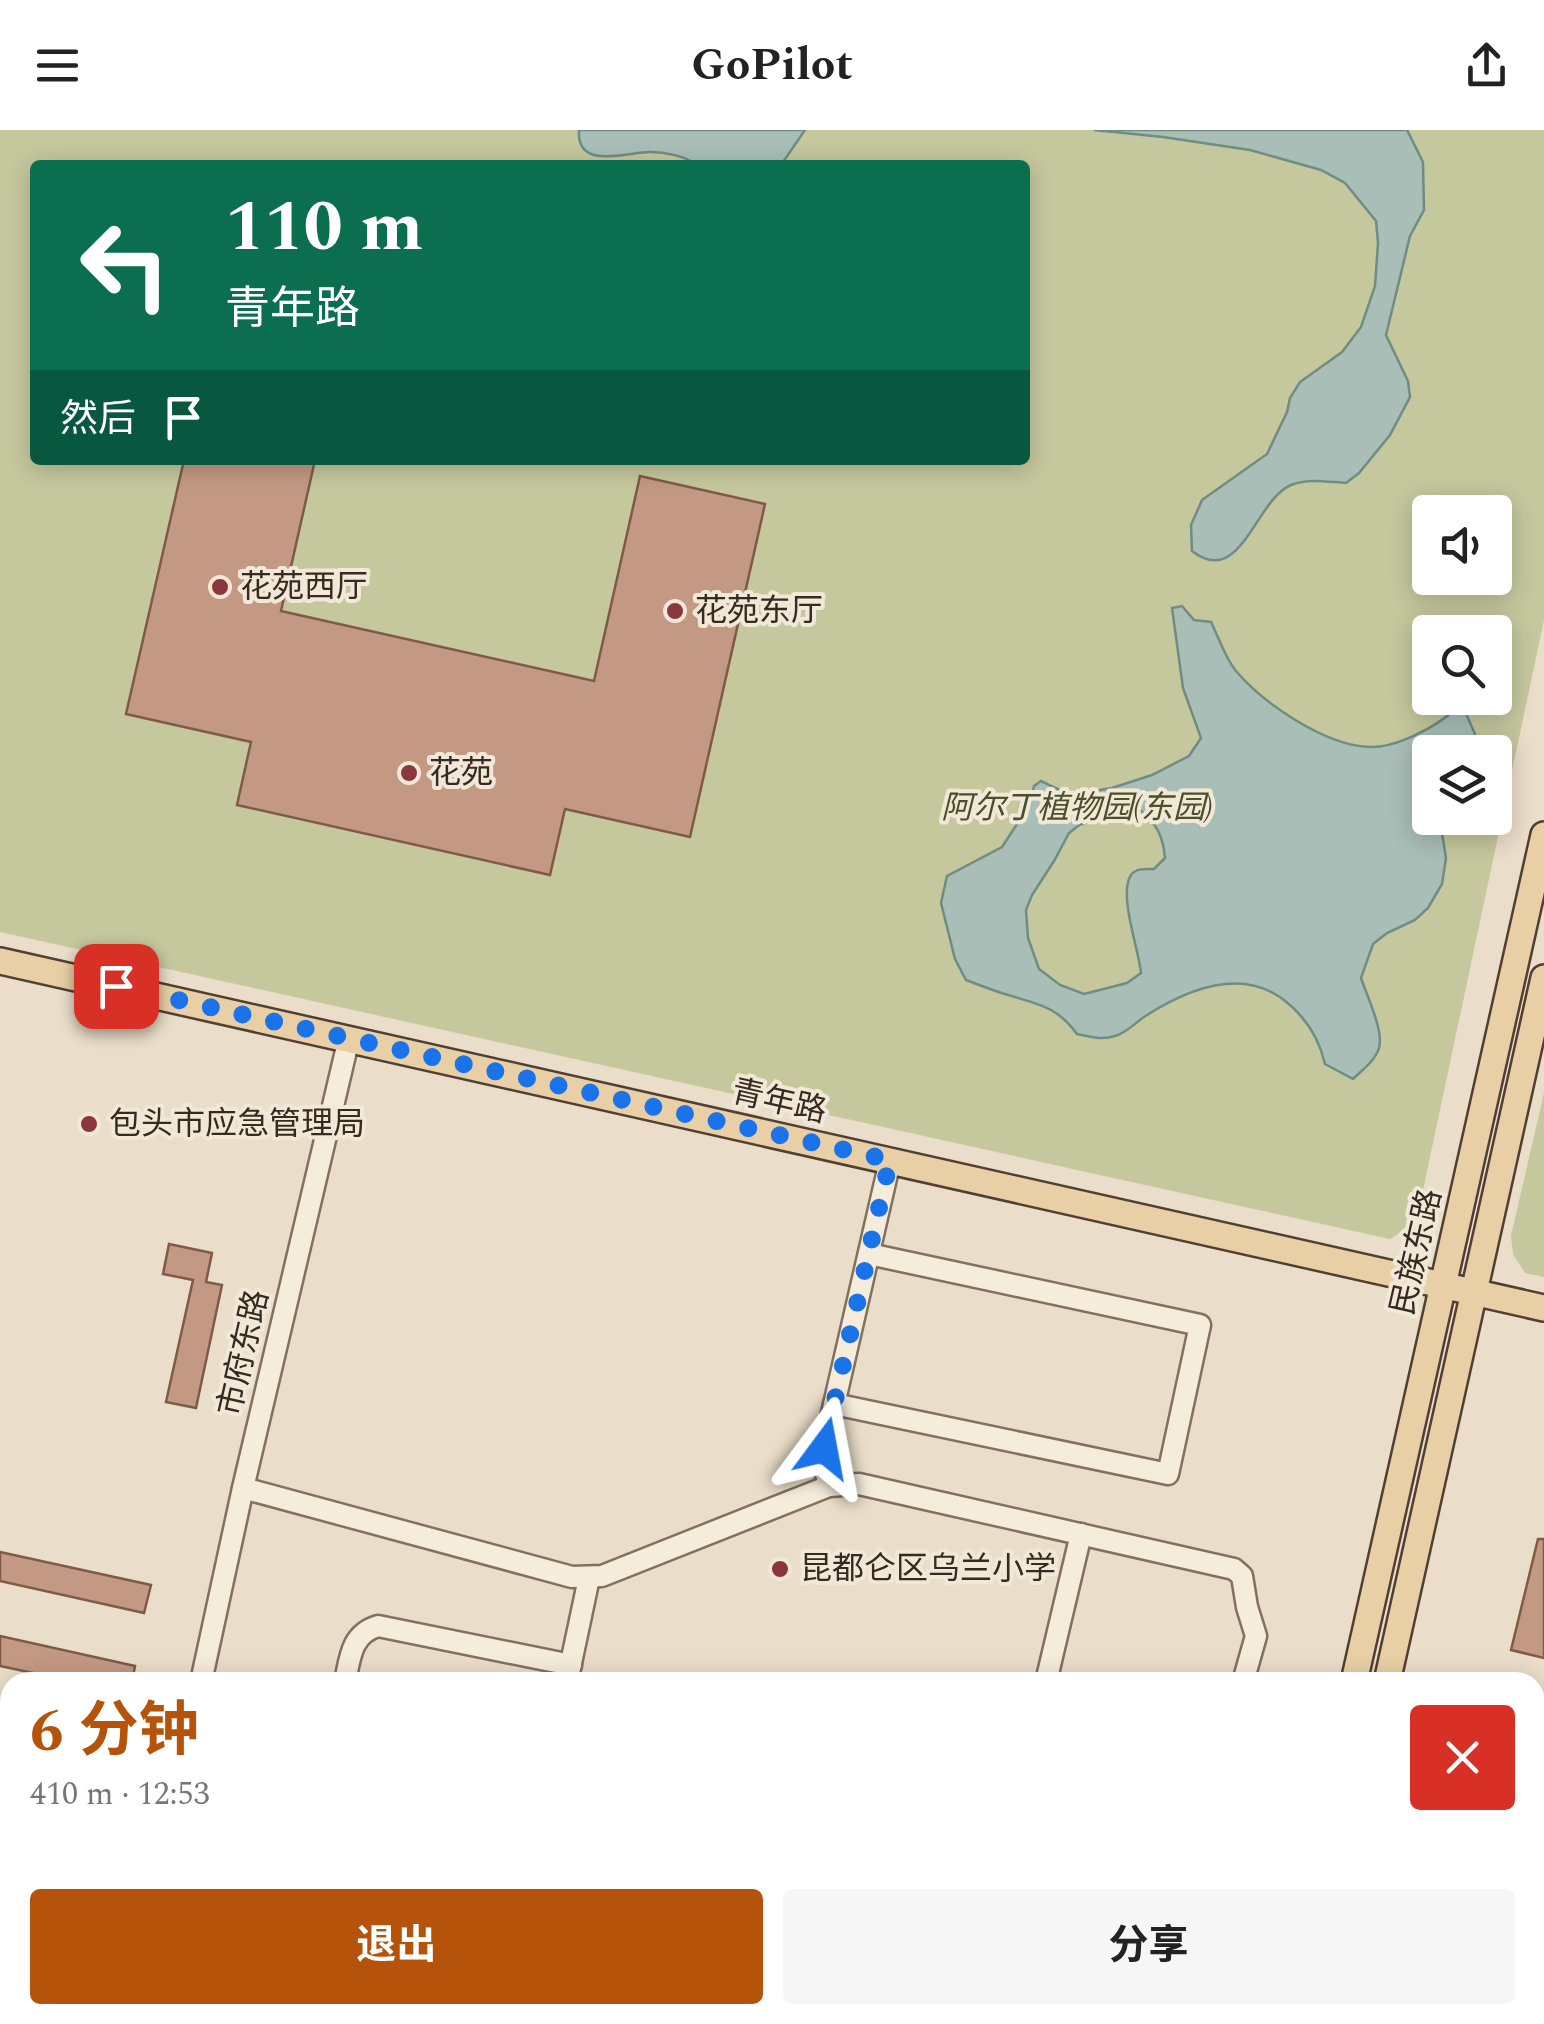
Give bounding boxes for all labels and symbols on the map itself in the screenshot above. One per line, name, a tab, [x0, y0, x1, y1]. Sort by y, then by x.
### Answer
place label: 花苑西厅	[240, 563, 368, 612]
marker: 花苑西厅	[209, 576, 231, 598]
place label: 花苑东厅	[695, 587, 823, 636]
marker: 花苑东厅	[664, 600, 686, 622]
place label: 花苑	[429, 749, 493, 798]
marker: 花苑	[398, 762, 420, 784]
park label: 阿尔丁植物园(东园)	[941, 784, 1213, 833]
pin	[74, 944, 159, 1029]
street label: 青年路	[727, 1067, 831, 1137]
place label: 包头市应急管理局	[109, 1100, 365, 1149]
marker: 包头市应急管理局	[78, 1113, 100, 1135]
street label: 民族东路	[1379, 1184, 1455, 1320]
street label: 市府东路	[206, 1285, 282, 1421]
position arrow	[772, 1396, 876, 1500]
place label: 昆都仑区乌兰小学	[800, 1545, 1056, 1594]
marker: 昆都仑区乌兰小学	[769, 1558, 791, 1580]

